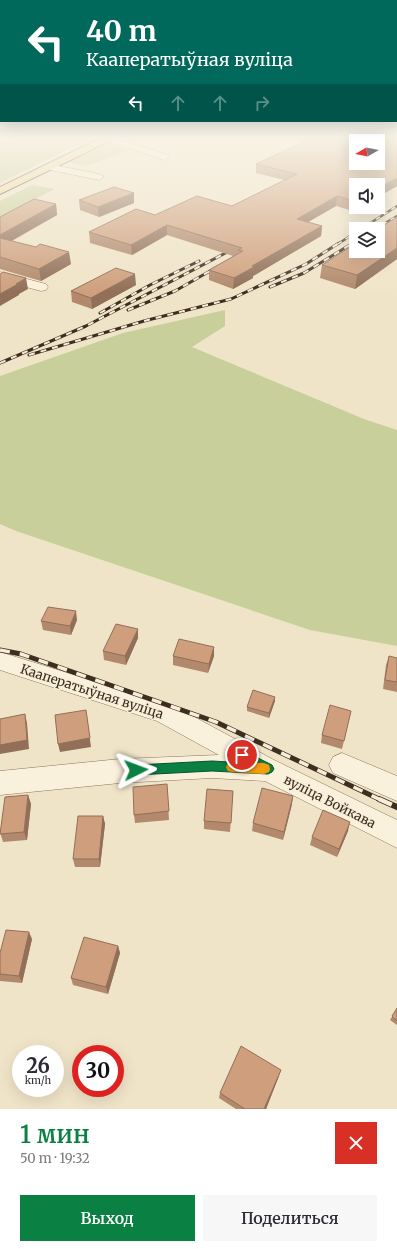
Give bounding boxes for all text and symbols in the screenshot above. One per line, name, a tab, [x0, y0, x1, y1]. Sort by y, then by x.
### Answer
text: 40 m	[86, 13, 157, 49]
icon: left	[20, 16, 72, 68]
text: Кааператыўная вуліца	[86, 48, 293, 71]
icon: left	[125, 92, 147, 114]
icon: ahead	[167, 92, 189, 114]
icon: ahead	[209, 92, 231, 114]
icon: right	[251, 92, 273, 114]
north arrow	[349, 134, 385, 170]
map controls	[349, 134, 385, 258]
button: sound	[349, 178, 385, 214]
button: layers	[349, 222, 385, 258]
street label: Кааператыўная вуліца	[18, 660, 166, 723]
pin	[225, 738, 259, 772]
icon: arrive	[231, 744, 253, 766]
position arrow	[115, 749, 157, 791]
street label: вуліца Войкава	[281, 771, 379, 832]
speed limit sign: 30	[72, 1045, 124, 1097]
text: 26	[26, 1053, 50, 1078]
text: km/h	[25, 1074, 51, 1087]
text: 1 мин	[20, 1119, 90, 1150]
button: close	[335, 1122, 377, 1164]
text: 50 m · 19:32	[20, 1150, 90, 1167]
button: Выход	[20, 1195, 195, 1241]
button: Поделиться	[203, 1195, 377, 1241]

